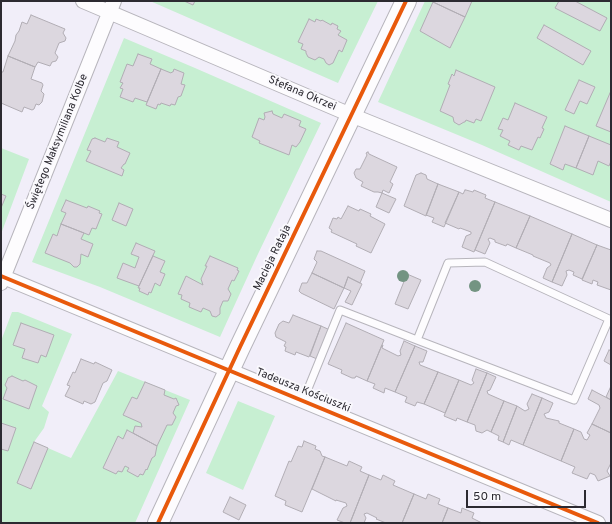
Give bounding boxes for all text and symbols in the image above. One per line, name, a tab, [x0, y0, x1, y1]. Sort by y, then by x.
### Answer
street label: Świętego Maksymiliana Kolbe	[25, 72, 91, 212]
street label: Stefana Okrzei	[266, 74, 338, 114]
street label: Macieja Rataja	[251, 223, 295, 293]
street label: Tadeusza Kościuszki	[254, 366, 352, 416]
scale bar	[468, 482, 588, 508]
text: 50 m	[473, 489, 501, 505]

